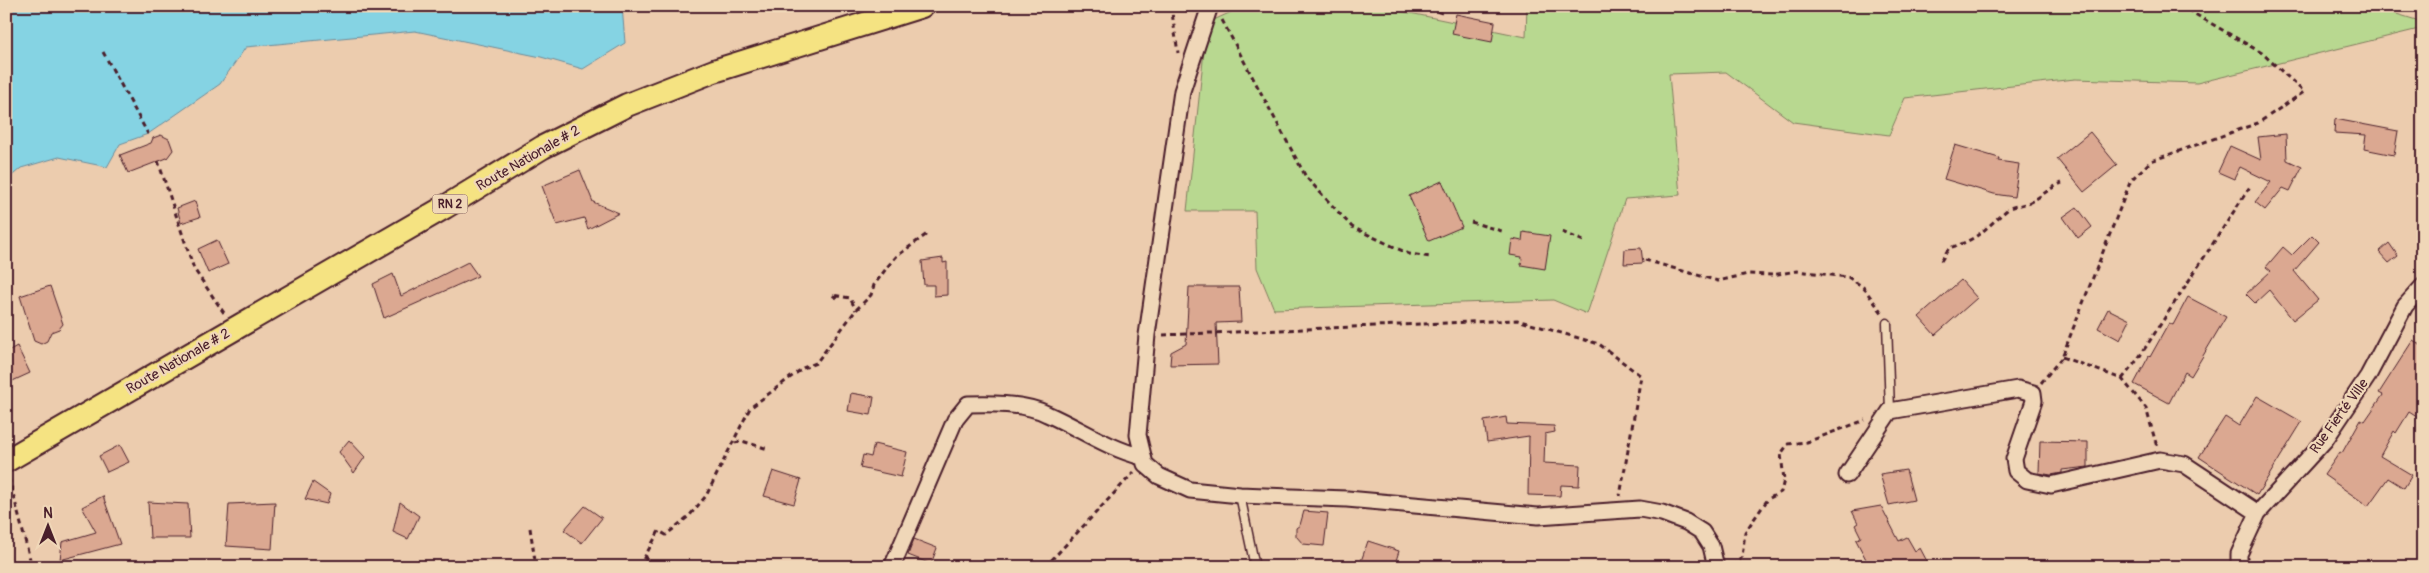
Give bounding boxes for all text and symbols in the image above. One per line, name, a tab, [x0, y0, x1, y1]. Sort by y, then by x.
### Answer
street label: Route Nationale # 2	[473, 121, 583, 195]
road number: RN 2	[432, 194, 468, 213]
street label: Route Nationale # 2	[123, 324, 233, 398]
street label: Rue Fierté Ville	[2306, 375, 2372, 457]
north arrow	[22, 500, 72, 550]
text: N	[43, 505, 53, 522]

